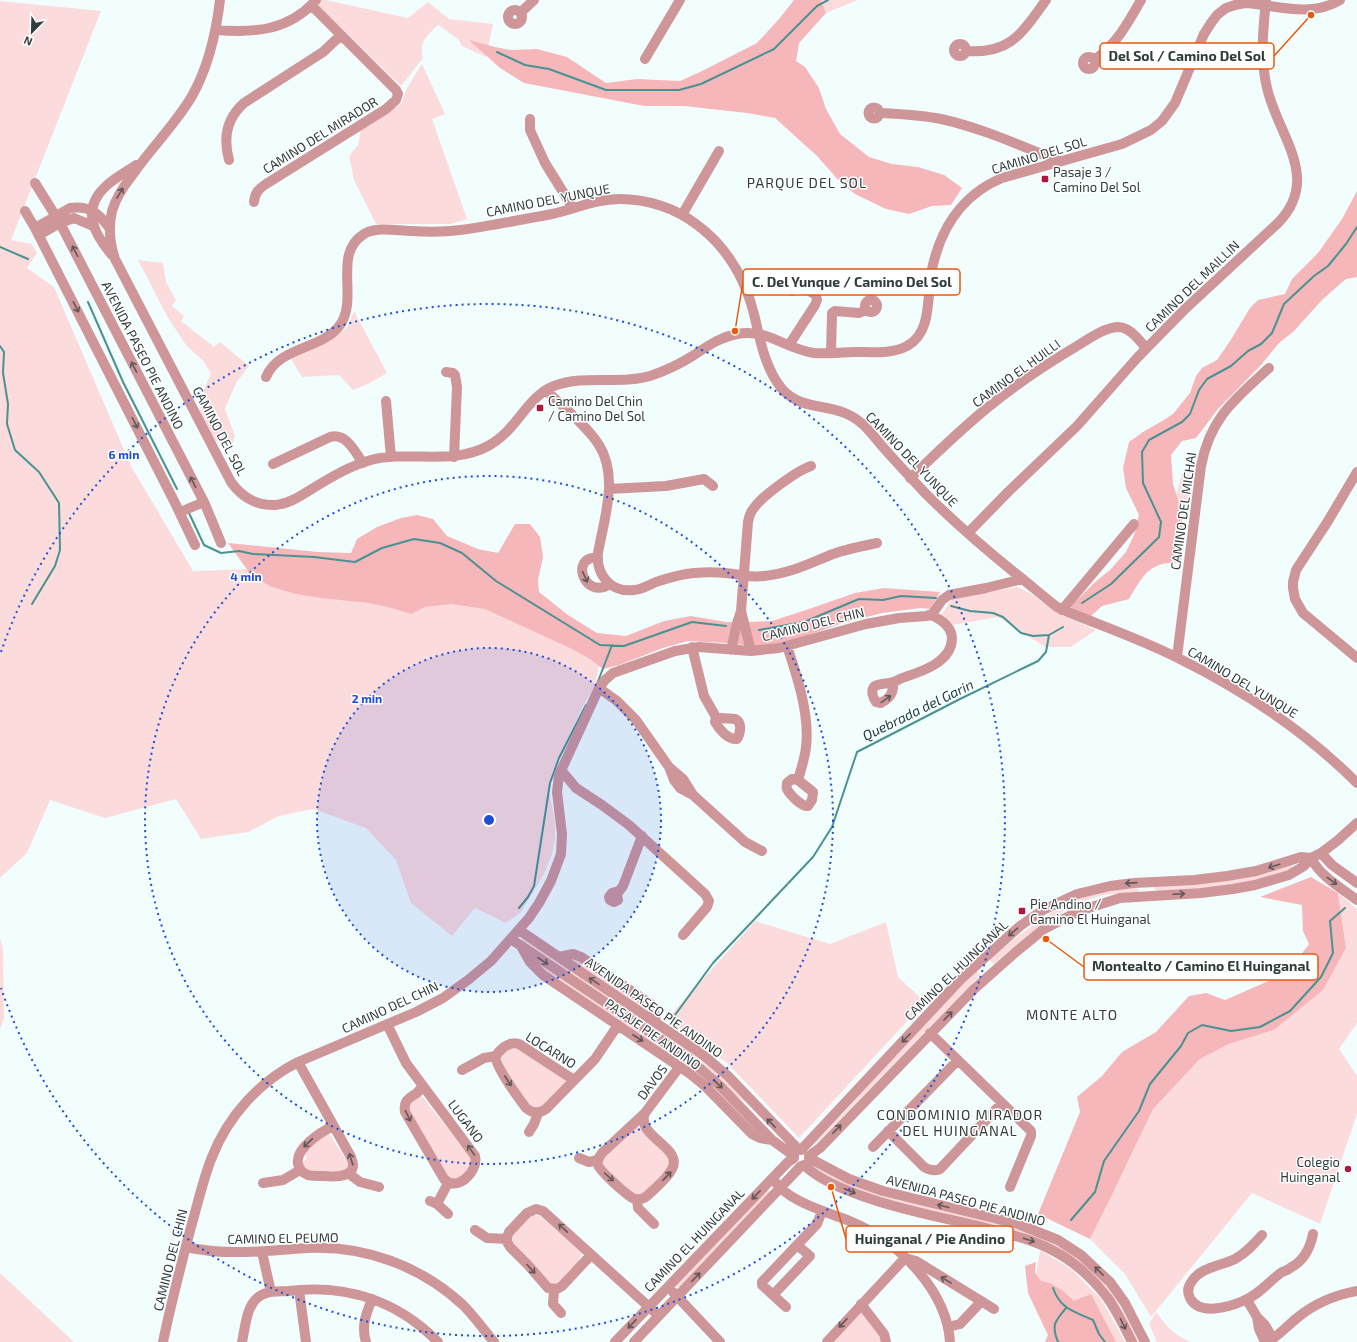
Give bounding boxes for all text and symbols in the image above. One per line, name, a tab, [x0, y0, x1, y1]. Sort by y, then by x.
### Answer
north arrow	[12, 12, 52, 52]
text: N	[22, 34, 34, 49]
callout: Del Sol / Camino Del Sol	[1100, 43, 1274, 69]
text: Del Sol / Camino Del Sol	[1108, 47, 1266, 64]
street label: CAMINO DEL MIRADOR	[260, 93, 380, 177]
street label: CAMINO DEL SOL	[989, 133, 1089, 177]
place label: Pasaje 3 / Camino Del Sol	[1053, 164, 1141, 195]
district label: PARQUE DEL SOL	[747, 174, 867, 191]
marker: Pasaje 3 / Camino Del Sol	[1040, 174, 1050, 184]
street label: CAMINO DEL YUNQUE	[485, 180, 611, 220]
one-way arrow	[117, 187, 125, 199]
street label: CAMINO DEL MAILLIN	[1141, 237, 1243, 335]
one-way arrow	[71, 245, 78, 257]
callout: C. Del Yunque / Camino Del Sol	[743, 269, 960, 295]
text: C. Del Yunque / Camino Del Sol	[752, 273, 952, 290]
street label: AVENIDA PASEO PIE ANDINO	[99, 278, 187, 432]
one-way arrow	[72, 301, 80, 313]
street label: CAMINO EL HUILLI	[969, 336, 1063, 410]
one-way arrow	[130, 361, 137, 373]
street label: CAMINO DEL SOL	[190, 384, 250, 479]
place label: Camino Del Chin / Camino Del Sol	[548, 393, 645, 424]
marker: Camino Del Chin / Camino Del Sol	[535, 403, 545, 413]
street label: CAMINO DEL YUNQUE	[863, 408, 961, 510]
one-way arrow	[131, 417, 139, 429]
text: 6 min	[109, 447, 139, 461]
street label: CAMINO DEL MICHAI	[1167, 451, 1199, 571]
one-way arrow	[189, 476, 197, 488]
text: 4 min	[230, 569, 262, 583]
one-way arrow	[582, 571, 589, 583]
street label: CAMINO DEL CHIN	[760, 604, 866, 644]
street label: CAMINO DEL YUNQUE	[1185, 643, 1301, 721]
water label: Quebrada del Garin	[859, 675, 976, 744]
text: 2 min	[352, 691, 382, 705]
one-way arrow	[880, 695, 891, 703]
centre of rings	[482, 813, 496, 827]
one-way arrow	[1267, 863, 1280, 870]
one-way arrow	[1326, 877, 1337, 885]
one-way arrow	[1125, 880, 1138, 887]
one-way arrow	[1172, 890, 1185, 898]
place label: Pie Andino / Camino El Huinganal	[1030, 896, 1151, 927]
marker: Pie Andino / Camino El Huinganal	[1017, 906, 1027, 916]
street label: CAMINO EL HUINGANAL	[901, 916, 1011, 1024]
one-way arrow	[1009, 927, 1019, 936]
street label: AVENIDA PASEO PIE ANDINO	[582, 953, 726, 1061]
callout: Montealto / Camino El Huinganal	[1084, 954, 1318, 980]
one-way arrow	[538, 957, 549, 965]
text: Montealto / Camino El Huinganal	[1092, 957, 1310, 974]
one-way arrow	[589, 977, 600, 985]
street label: CAMINO DEL CHIN	[339, 978, 441, 1036]
street label: PASAJE PIE ANDINO	[602, 995, 704, 1073]
district label: MONTE ALTO	[1026, 1006, 1118, 1023]
one-way arrow	[943, 1011, 952, 1021]
street label: LOCARNO	[523, 1028, 579, 1072]
one-way arrow	[901, 1033, 910, 1043]
one-way arrow	[632, 1034, 643, 1042]
street label: DAVOS	[634, 1061, 670, 1103]
one-way arrow	[504, 1075, 512, 1086]
one-way arrow	[713, 1079, 723, 1089]
street label: LUGANO	[445, 1097, 487, 1145]
district label: CONDOMINIO MIRADOR DEL HUINGANAL	[877, 1106, 1043, 1139]
one-way arrow	[405, 1109, 412, 1121]
one-way arrow	[766, 1118, 776, 1128]
one-way arrow	[833, 1124, 842, 1134]
one-way arrow	[304, 1138, 314, 1147]
one-way arrow	[467, 1145, 475, 1156]
one-way arrow	[346, 1153, 354, 1165]
place label: Colegio Huinganal	[1280, 1154, 1340, 1185]
marker: Colegio Huinganal	[1343, 1164, 1353, 1174]
one-way arrow	[662, 1171, 671, 1181]
street label: AVENIDA PASEO PIE ANDINO	[885, 1171, 1047, 1229]
one-way arrow	[604, 1172, 614, 1182]
street label: CAMINO EL HUINGANAL	[640, 1185, 748, 1295]
one-way arrow	[843, 1188, 855, 1196]
one-way arrow	[751, 1190, 761, 1200]
one-way arrow	[937, 1202, 950, 1210]
street label: CAMINO DEL CHIN	[150, 1207, 190, 1313]
one-way arrow	[557, 1224, 568, 1233]
callout: Huinganal / Pie Andino	[846, 1226, 1013, 1252]
street label: CAMINO EL PEUMO	[227, 1229, 339, 1247]
text: Huinganal / Pie Andino	[855, 1230, 1005, 1247]
one-way arrow	[1022, 1237, 1035, 1244]
one-way arrow	[527, 1263, 536, 1274]
one-way arrow	[1095, 1266, 1104, 1276]
one-way arrow	[691, 1272, 701, 1282]
one-way arrow	[940, 1276, 952, 1284]
one-way arrow	[839, 1318, 848, 1328]
one-way arrow	[1120, 1318, 1127, 1330]
one-way arrow	[627, 1319, 637, 1329]

